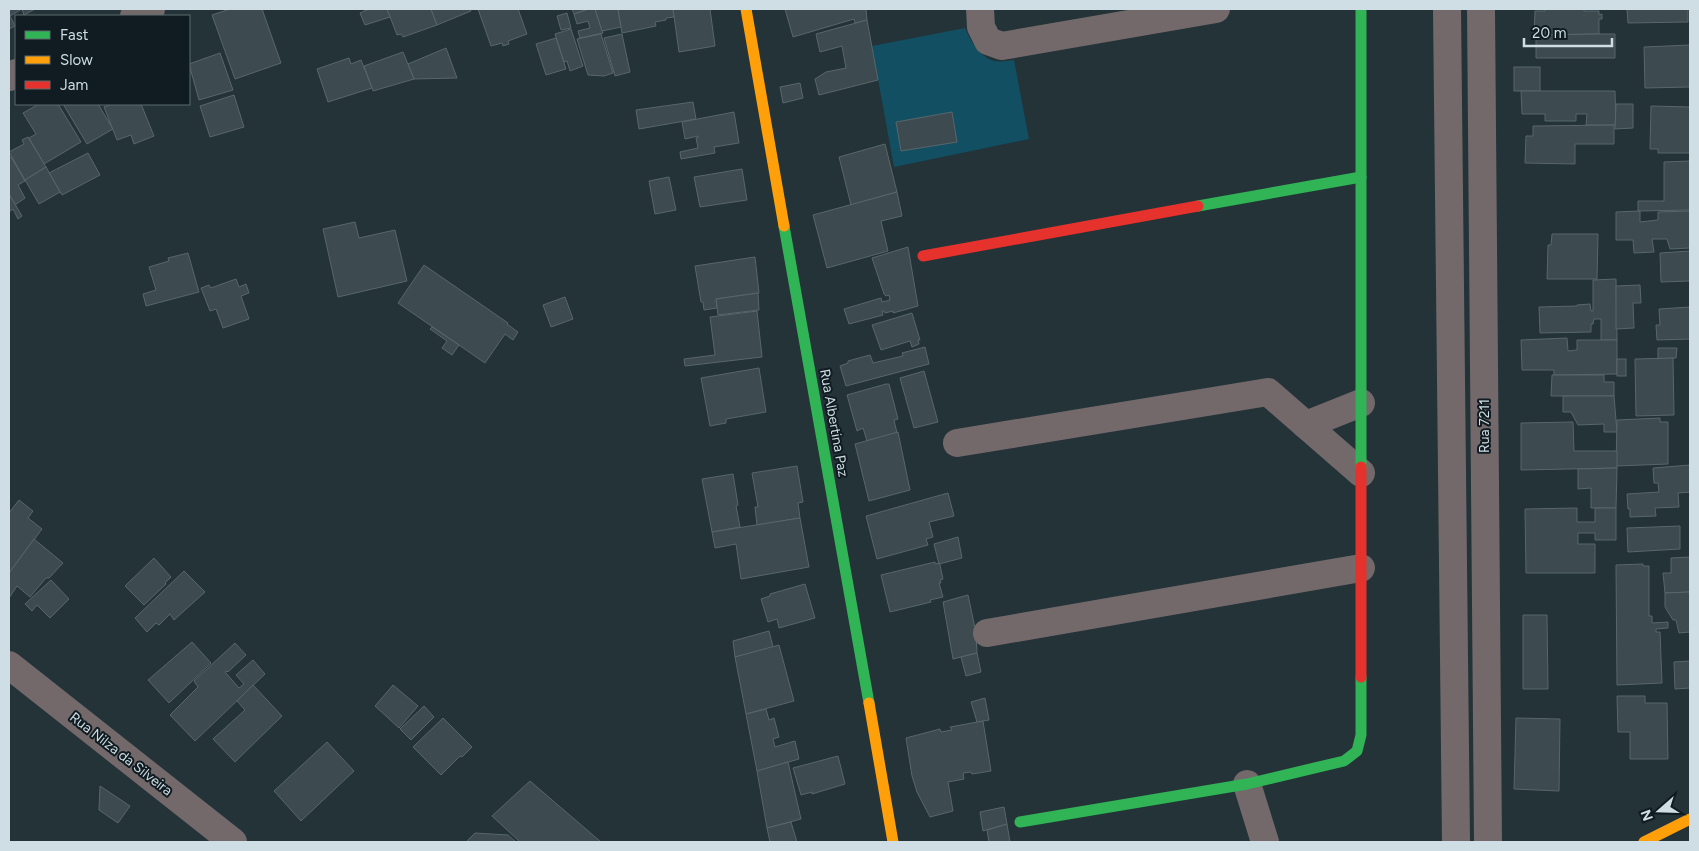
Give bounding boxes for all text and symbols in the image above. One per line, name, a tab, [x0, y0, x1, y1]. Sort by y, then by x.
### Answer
legend	[15, 15, 190, 105]
scale bar	[1524, 15, 1612, 47]
text: 20 m	[1532, 24, 1566, 42]
text: Fast	[60, 26, 89, 44]
text: Slow	[60, 51, 93, 69]
text: Jam	[60, 76, 88, 94]
street label: Rua Albertina Paz	[816, 368, 852, 478]
street label: Rua 7211	[1476, 399, 1493, 453]
street label: Rua Nilza da Silveira	[66, 709, 176, 799]
north arrow	[1634, 786, 1684, 836]
text: N	[1637, 807, 1657, 823]

